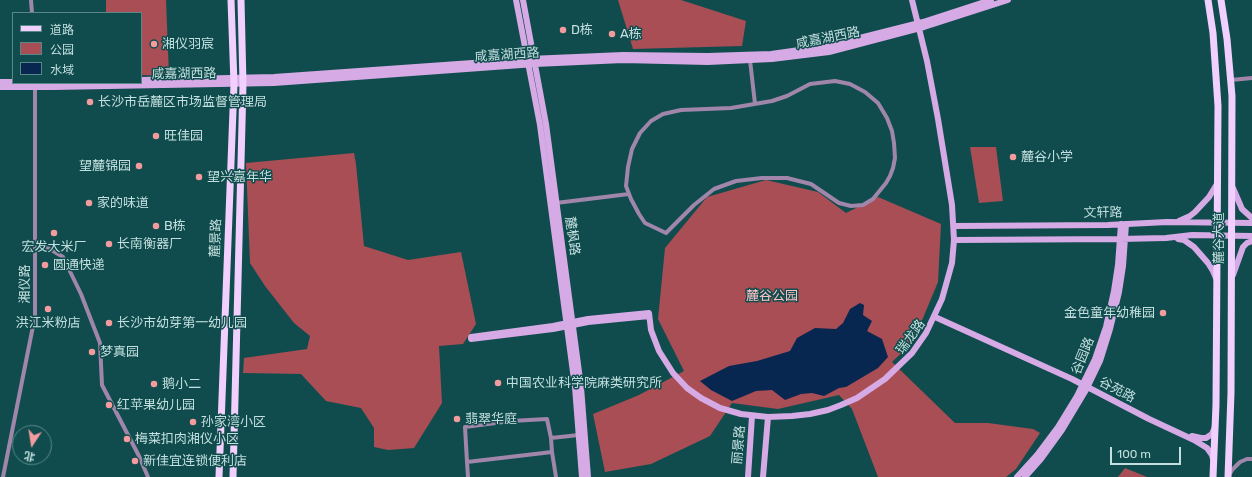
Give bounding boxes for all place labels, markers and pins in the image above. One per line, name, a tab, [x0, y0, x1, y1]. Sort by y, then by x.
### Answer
place label: D栋	[571, 22, 593, 38]
marker: D栋	[558, 25, 568, 35]
place label: A栋	[620, 26, 642, 42]
marker: A栋	[607, 29, 617, 39]
place label: 湘仪羽宸	[162, 36, 214, 52]
marker: 湘仪羽宸	[149, 39, 159, 49]
place label: 长沙市岳麓区市场监督管理局	[98, 94, 267, 110]
marker: 长沙市岳麓区市场监督管理局	[85, 97, 95, 107]
place label: 旺佳园	[164, 128, 203, 144]
marker: 旺佳园	[151, 131, 161, 141]
place label: 麓谷小学	[1021, 149, 1073, 165]
marker: 麓谷小学	[1008, 152, 1018, 162]
place label: 望麓锦园	[79, 158, 131, 174]
marker: 望麓锦园	[134, 161, 144, 171]
place label: 望兴嘉年华	[207, 169, 272, 185]
marker: 望兴嘉年华	[194, 172, 204, 182]
place label: 家的味道	[97, 195, 149, 211]
marker: 家的味道	[84, 198, 94, 208]
place label: B栋	[164, 218, 186, 234]
marker: B栋	[151, 221, 161, 231]
marker: 宏发大米厂	[49, 228, 59, 238]
place label: 长南衡器厂	[117, 236, 182, 252]
place label: 宏发大米厂	[22, 239, 86, 255]
marker: 长南衡器厂	[104, 239, 114, 249]
place label: 圆通快递	[53, 257, 105, 273]
marker: 圆通快递	[40, 260, 50, 270]
marker: 洪江米粉店	[43, 304, 53, 314]
place label: 金色童年幼稚园	[1064, 305, 1155, 321]
marker: 金色童年幼稚园	[1158, 308, 1168, 318]
place label: 洪江米粉店	[16, 315, 80, 331]
place label: 长沙市幼芽第一幼儿园	[117, 315, 247, 331]
marker: 长沙市幼芽第一幼儿园	[104, 318, 114, 328]
place label: 梦真园	[100, 344, 139, 360]
marker: 梦真园	[87, 347, 97, 357]
place label: 中国农业科学院麻类研究所	[506, 375, 662, 391]
place label: 鹅小二	[162, 376, 201, 392]
marker: 中国农业科学院麻类研究所	[493, 378, 503, 388]
marker: 鹅小二	[149, 379, 159, 389]
place label: 红苹果幼儿园	[117, 397, 195, 413]
marker: 红苹果幼儿园	[104, 400, 114, 410]
place label: 翡翠华庭	[465, 411, 517, 427]
place label: 孙家湾小区	[201, 414, 266, 430]
marker: 翡翠华庭	[452, 414, 462, 424]
marker: 孙家湾小区	[188, 417, 198, 427]
place label: 梅菜扣肉湘仪小区	[135, 431, 239, 447]
marker: 梅菜扣肉湘仪小区	[122, 434, 132, 444]
place label: 新佳宜连锁便利店	[143, 453, 247, 469]
marker: 新佳宜连锁便利店	[130, 456, 140, 466]

